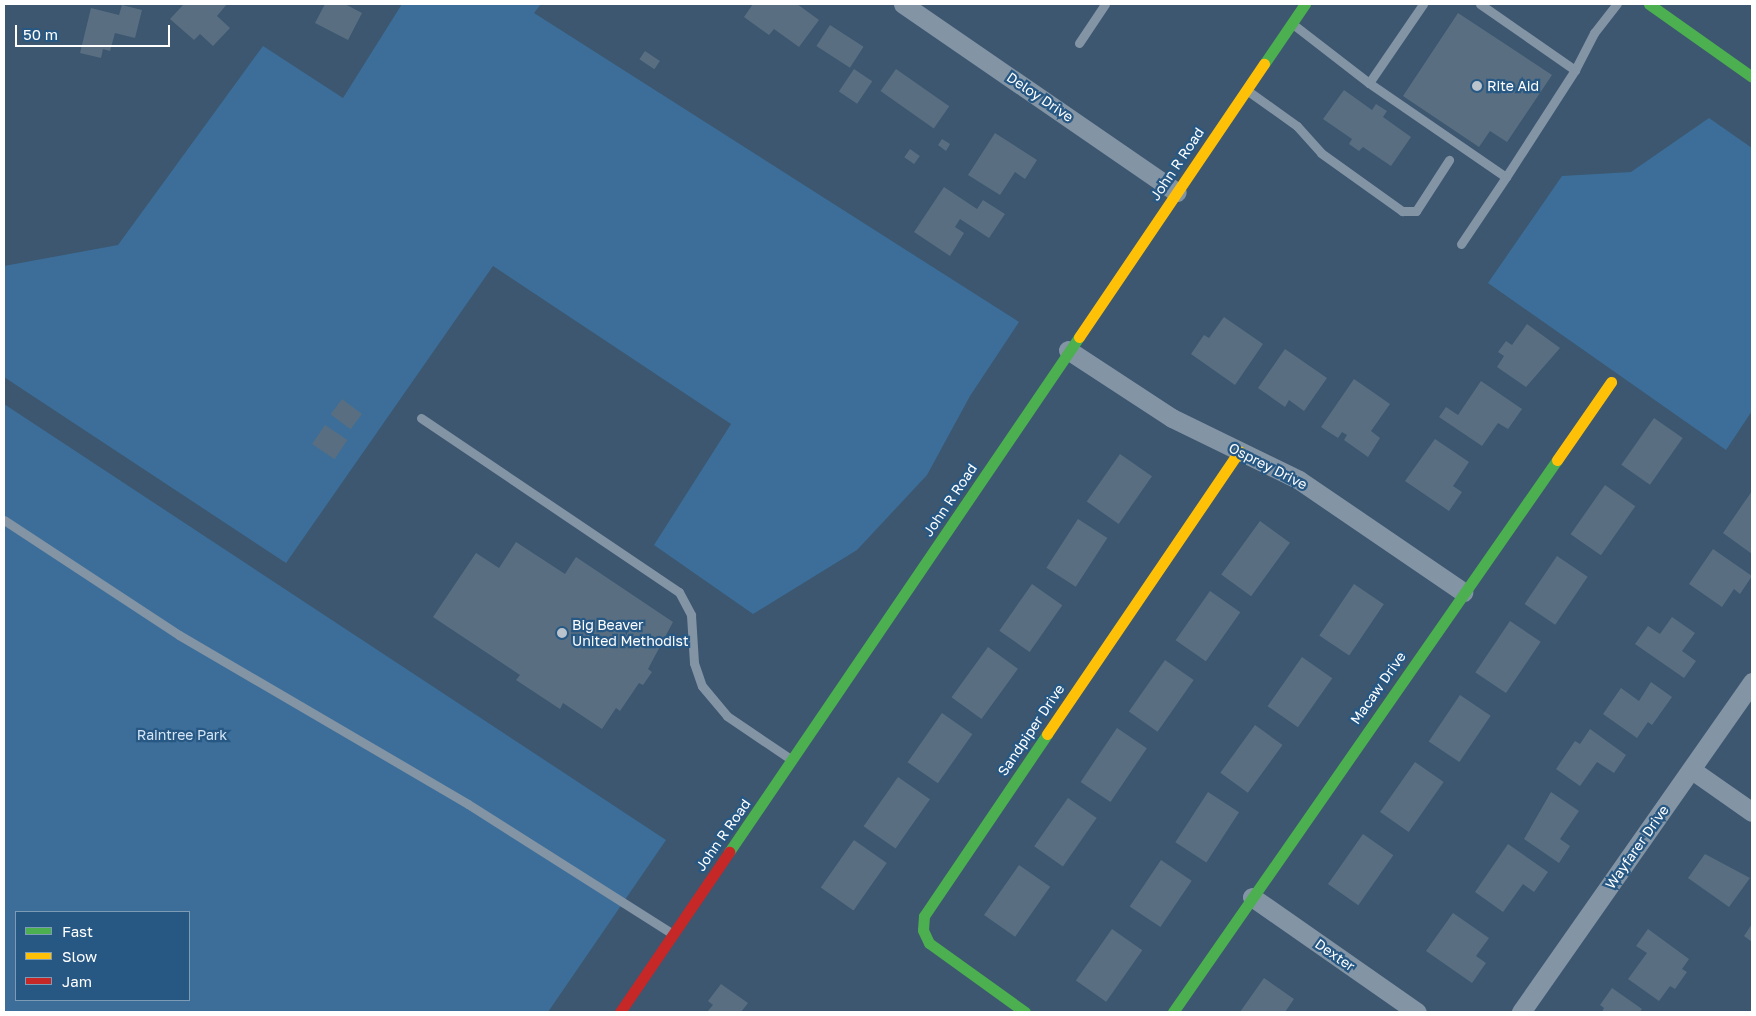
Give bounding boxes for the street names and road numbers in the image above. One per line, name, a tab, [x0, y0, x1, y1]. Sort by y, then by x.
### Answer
street label: Deloy Drive	[1004, 69, 1076, 125]
street label: John R Road	[1146, 124, 1208, 204]
street label: Osprey Drive	[1226, 439, 1310, 493]
street label: John R Road	[919, 460, 981, 540]
street label: Macaw Drive	[1347, 648, 1409, 728]
street label: Sandpiper Drive	[994, 681, 1068, 779]
street label: John R Road	[692, 796, 754, 874]
street label: Wayfarer Drive	[1602, 802, 1672, 892]
street label: Dexter	[1312, 935, 1358, 975]

